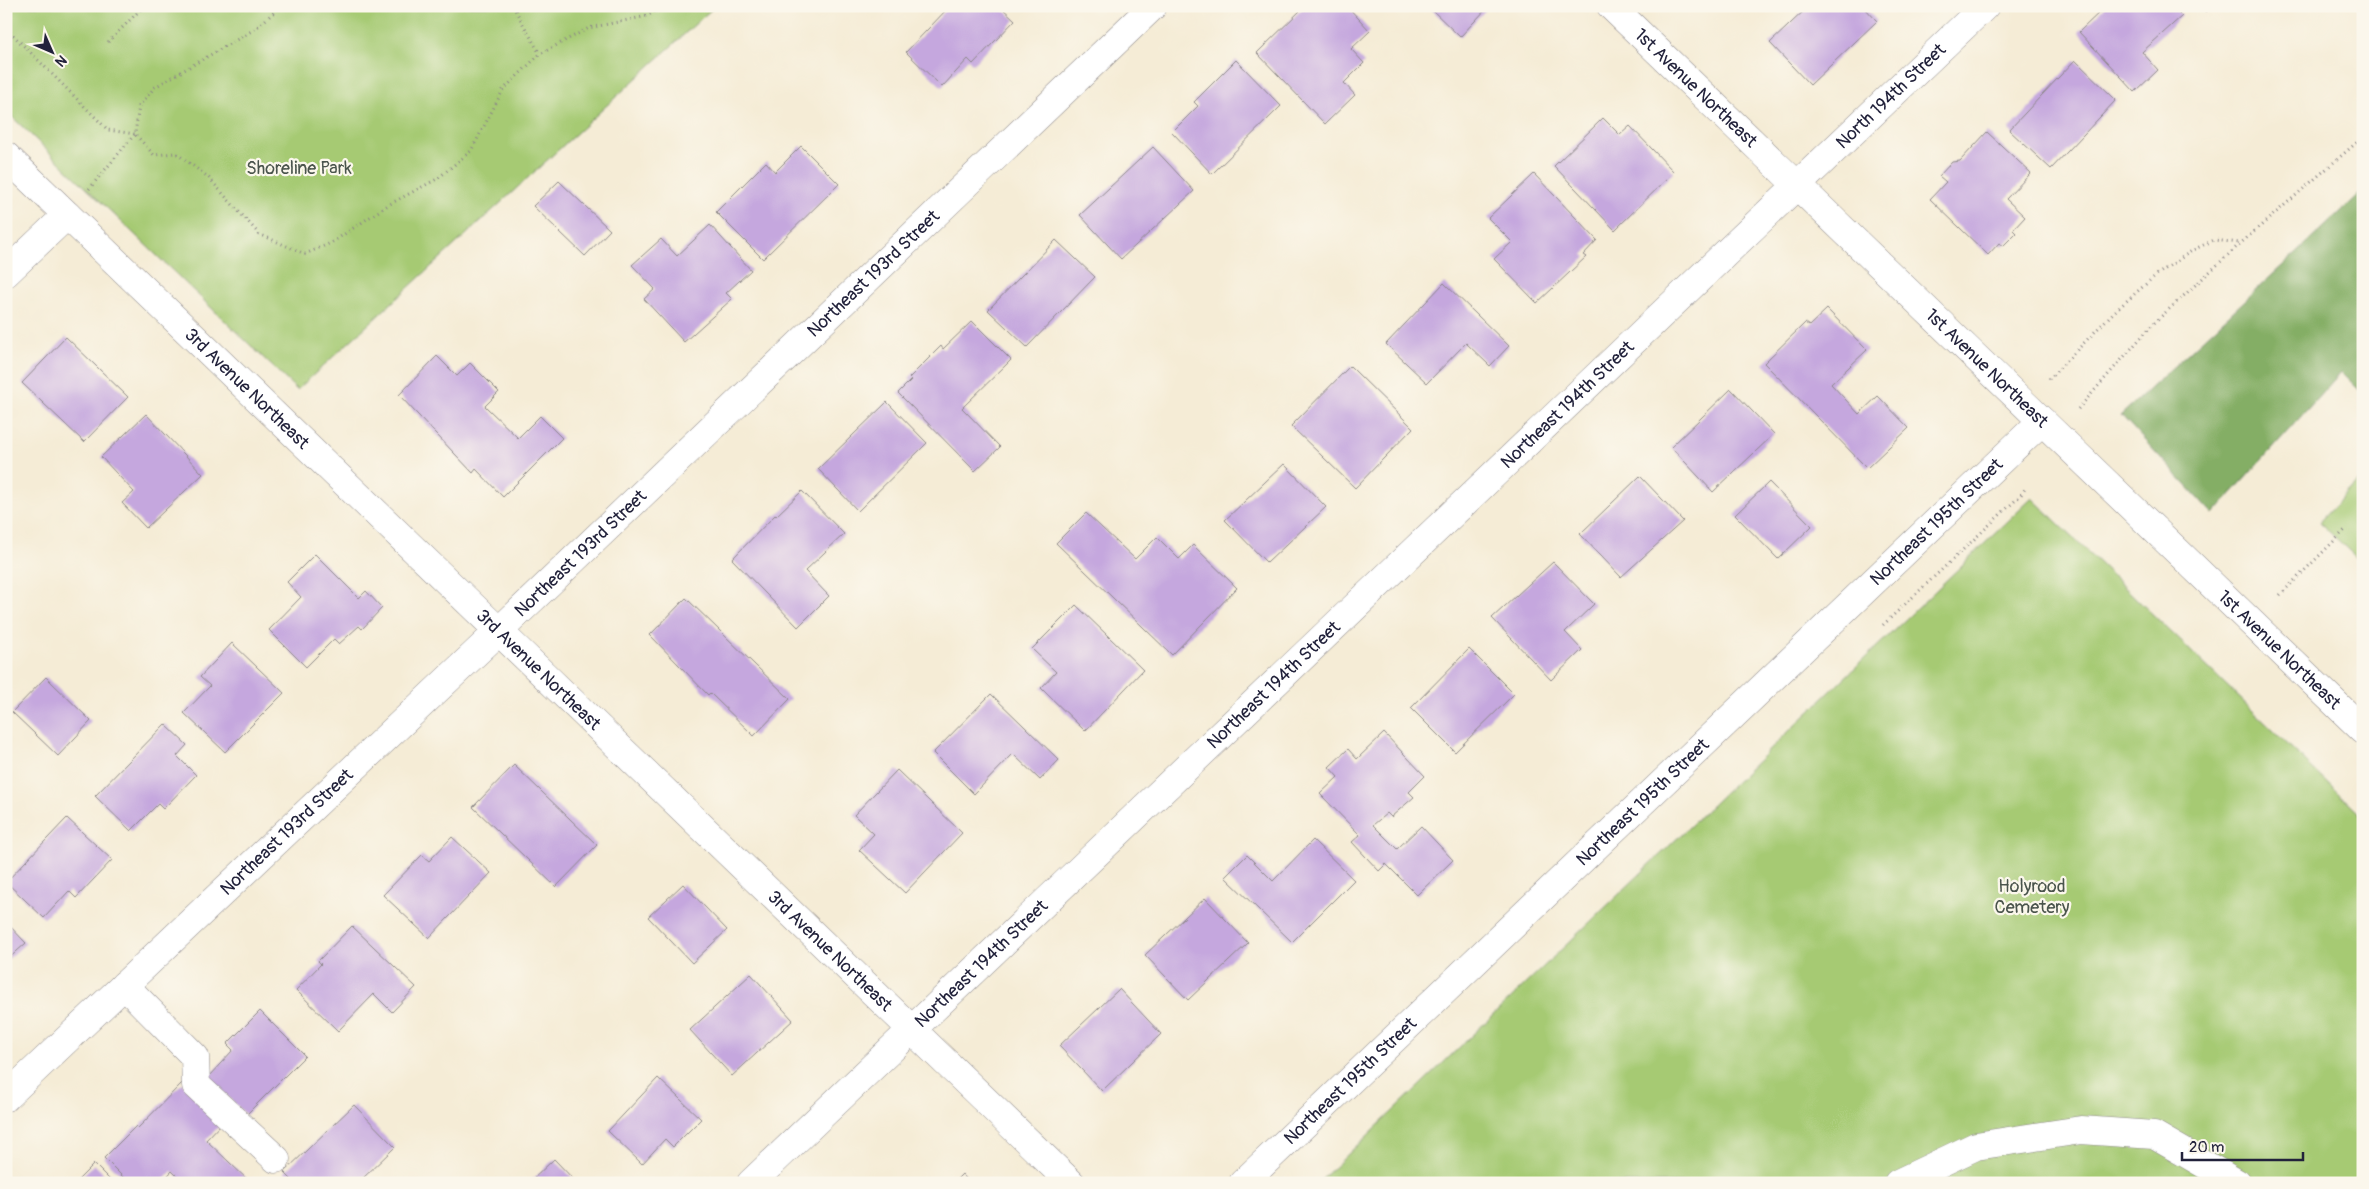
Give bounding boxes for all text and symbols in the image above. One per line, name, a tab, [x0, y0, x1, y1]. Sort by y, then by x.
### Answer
street label: 1st Avenue Northeast	[1629, 24, 1763, 153]
north arrow	[28, 28, 78, 78]
street label: North 194th Street	[1831, 38, 1951, 154]
text: N	[51, 51, 70, 70]
park label: Shoreline Park	[246, 157, 352, 180]
street label: Northeast 193rd Street	[803, 205, 945, 342]
street label: 1st Avenue Northeast	[1920, 304, 2054, 433]
street label: 3rd Avenue Northeast	[180, 323, 315, 455]
street label: Northeast 194th Street	[1496, 335, 1640, 474]
street label: Northeast 195th Street	[1865, 453, 2008, 591]
street label: Northeast 193rd Street	[510, 484, 652, 622]
street label: 1st Avenue Northeast	[2213, 585, 2346, 715]
street label: 3rd Avenue Northeast	[471, 605, 606, 736]
street label: Northeast 194th Street	[1202, 616, 1346, 754]
street label: Northeast 195th Street	[1572, 733, 1715, 871]
street label: Northeast 193rd Street	[216, 763, 359, 901]
park label: Holyrood Cemetery	[1995, 875, 2070, 919]
street label: 3rd Avenue Northeast	[763, 886, 898, 1017]
street label: Northeast 194th Street	[910, 894, 1054, 1033]
street label: Northeast 195th Street	[1279, 1012, 1422, 1150]
scale bar	[2182, 1129, 2303, 1161]
text: 20 m	[2189, 1138, 2224, 1157]

